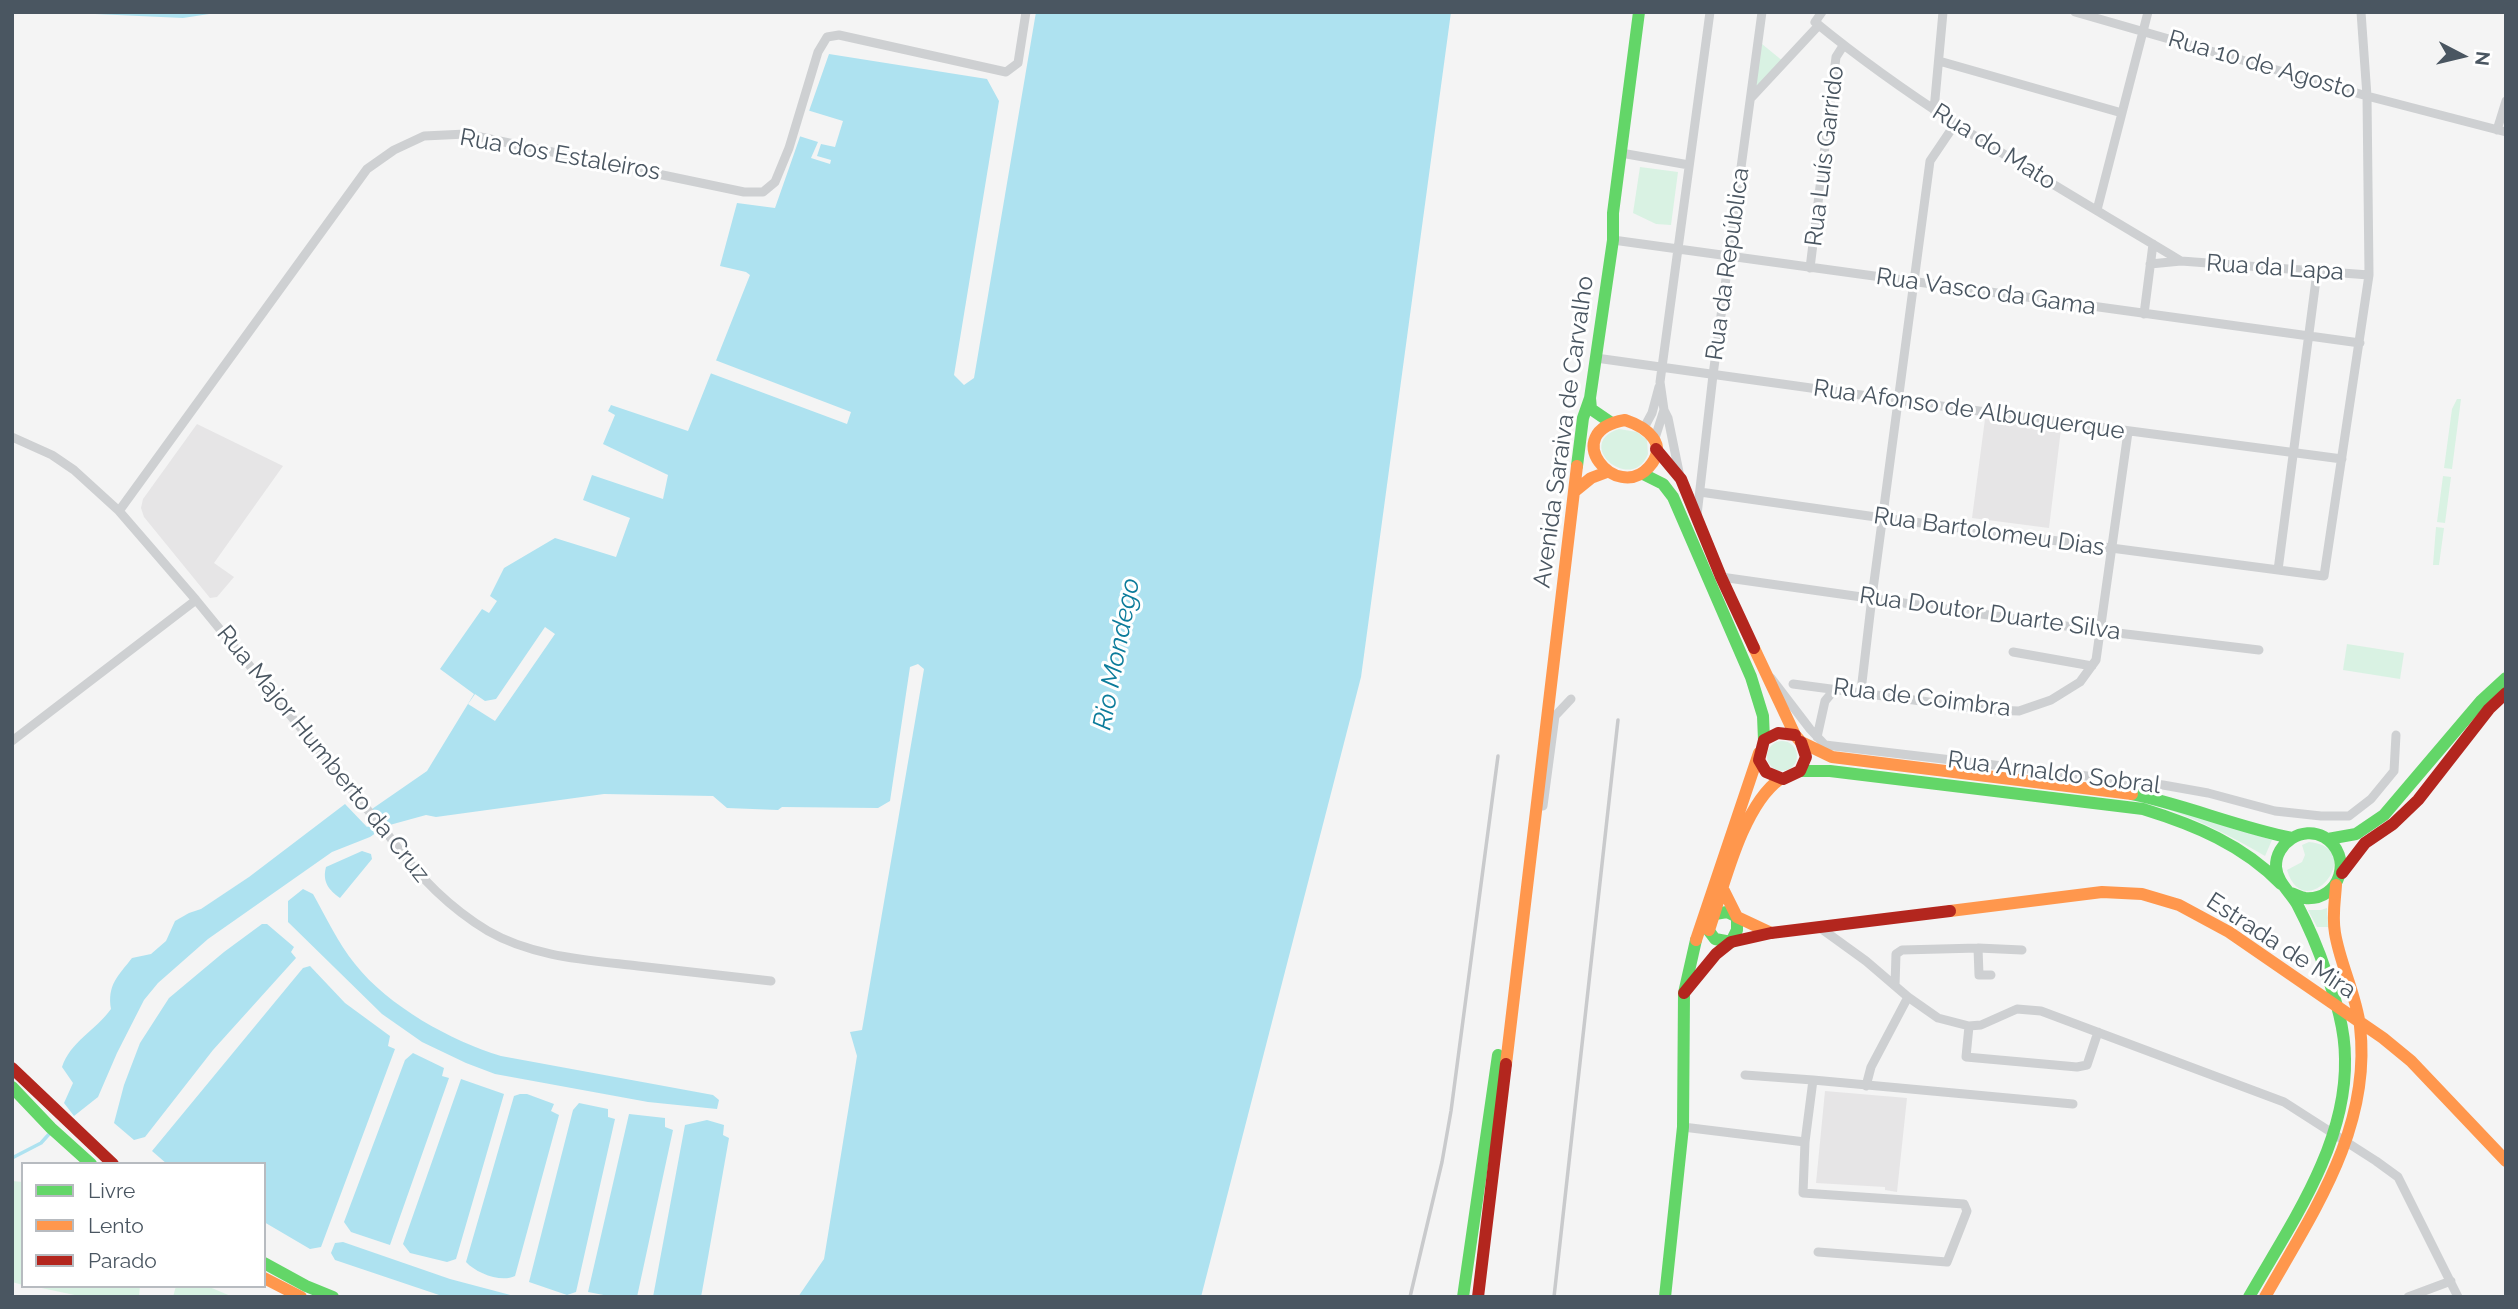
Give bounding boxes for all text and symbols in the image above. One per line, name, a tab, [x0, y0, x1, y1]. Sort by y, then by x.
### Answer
north arrow	[2427, 21, 2497, 91]
street label: Rua 10 de Agosto	[2165, 24, 2359, 106]
text: N	[2471, 50, 2495, 67]
street label: Rua Luís Garrido	[1800, 64, 1850, 248]
street label: Rua do Mato	[1927, 98, 2061, 196]
street label: Rua dos Estaleiros	[458, 123, 662, 187]
street label: Rua da República	[1700, 166, 1756, 362]
street label: Rua da Lapa	[2205, 249, 2345, 287]
street label: Rua Vasco da Gama	[1874, 262, 2098, 322]
street label: Avenida Saraiva de Carvalho	[1528, 274, 1600, 590]
street label: Rua Afonso de Albuquerque	[1812, 374, 2126, 446]
street label: Rua Bartolomeu Dias	[1872, 502, 2106, 562]
water label: Rio Mondego	[1087, 575, 1147, 733]
street label: Rua Doutor Duarte Silva	[1857, 581, 2123, 647]
street label: Rua Major Humberto da Cruz	[211, 620, 435, 888]
street label: Rua de Coimbra	[1832, 673, 2012, 723]
street label: Rua Arnaldo Sobral	[1946, 746, 2162, 800]
street label: Estrada de Mira	[2201, 887, 2361, 1005]
legend	[21, 1162, 266, 1288]
text: Livre	[88, 1178, 135, 1203]
text: Lento	[88, 1213, 144, 1238]
text: Parado	[88, 1248, 157, 1273]

